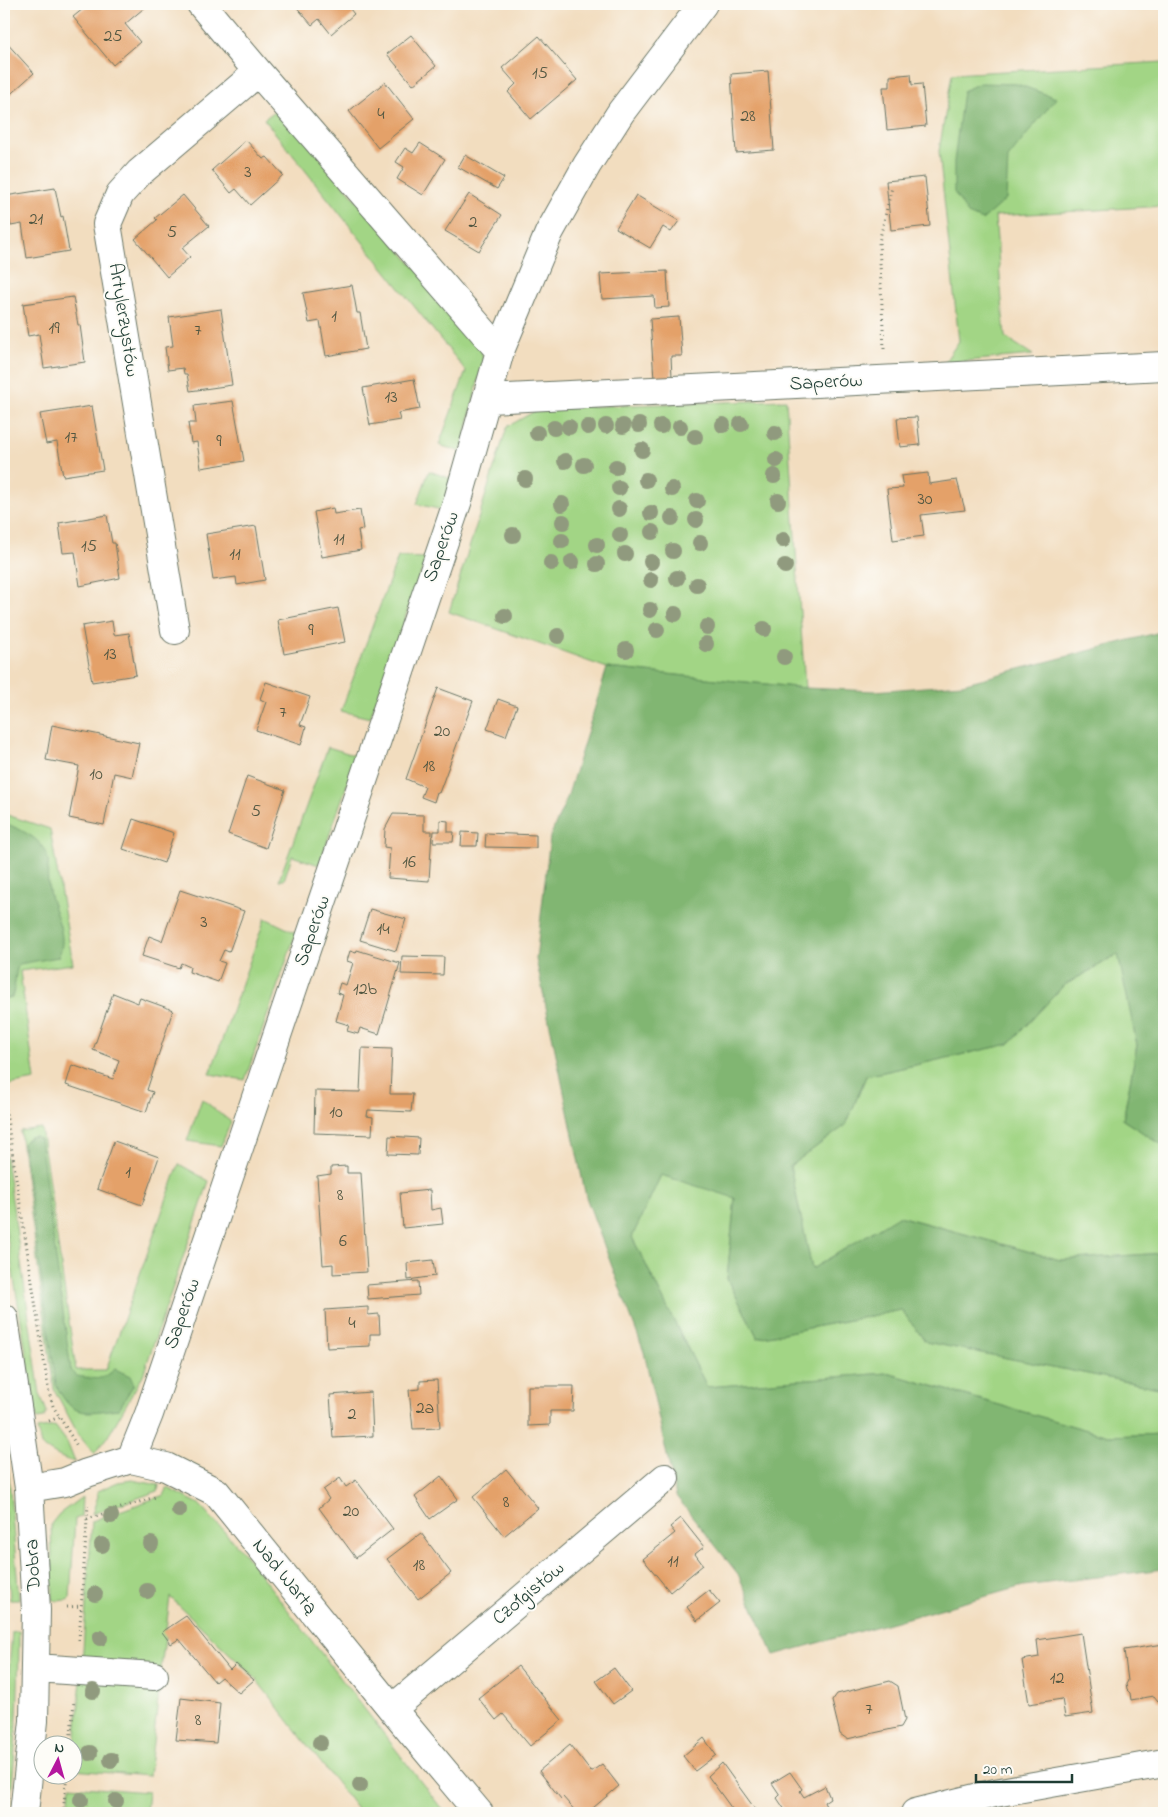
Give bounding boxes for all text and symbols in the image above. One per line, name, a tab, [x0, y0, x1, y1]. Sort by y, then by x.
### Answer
house number: 25	[103, 24, 123, 50]
house number: 15	[532, 61, 548, 87]
house number: 4	[377, 102, 385, 128]
house number: 28	[740, 104, 756, 130]
house number: 3	[244, 160, 252, 186]
house number: 21	[29, 207, 44, 233]
house number: 2	[469, 210, 478, 236]
house number: 5	[167, 220, 177, 246]
street label: Artylerzystów	[100, 261, 146, 379]
house number: 1	[331, 304, 337, 330]
house number: 19	[48, 316, 60, 342]
house number: 7	[194, 318, 202, 344]
street label: Saperów	[789, 367, 863, 399]
house number: 13	[384, 385, 398, 411]
house number: 17	[64, 425, 78, 451]
house number: 9	[216, 429, 222, 455]
house number: 30	[917, 487, 933, 513]
street label: Saperów	[416, 508, 468, 586]
house number: 11	[333, 527, 345, 553]
house number: 15	[81, 534, 97, 560]
house number: 11	[229, 542, 241, 568]
house number: 9	[308, 618, 314, 644]
house number: 13	[103, 642, 117, 668]
house number: 7	[279, 700, 287, 726]
house number: 20	[434, 719, 451, 745]
house number: 18	[423, 754, 435, 780]
house number: 10	[89, 762, 103, 788]
house number: 5	[251, 799, 261, 825]
house number: 16	[402, 850, 416, 876]
street label: Saperów	[287, 892, 339, 970]
house number: 3	[200, 910, 208, 936]
house number: 14	[376, 917, 390, 943]
house number: 12b	[353, 977, 378, 1003]
house number: 10	[329, 1100, 343, 1126]
house number: 1	[125, 1160, 131, 1186]
house number: 8	[337, 1183, 344, 1209]
house number: 6	[339, 1229, 347, 1255]
street label: Saperów	[157, 1275, 209, 1353]
house number: 4	[348, 1311, 356, 1337]
house number: 2a	[416, 1396, 434, 1422]
house number: 2	[348, 1402, 357, 1428]
house number: 8	[503, 1490, 510, 1516]
house number: 20	[343, 1499, 360, 1525]
street label: Nad Wartą	[244, 1533, 324, 1621]
street label: Dobra	[18, 1538, 50, 1593]
house number: 11	[667, 1549, 679, 1575]
house number: 18	[413, 1553, 425, 1579]
street label: Czołgistów	[486, 1555, 572, 1634]
house number: 12	[1050, 1666, 1064, 1692]
house number: 7	[865, 1697, 873, 1723]
house number: 8	[195, 1708, 202, 1734]
north arrow	[32, 1734, 82, 1784]
text: N	[53, 1738, 65, 1759]
scale bar	[976, 1752, 1072, 1784]
text: 20 m	[983, 1759, 1013, 1781]

